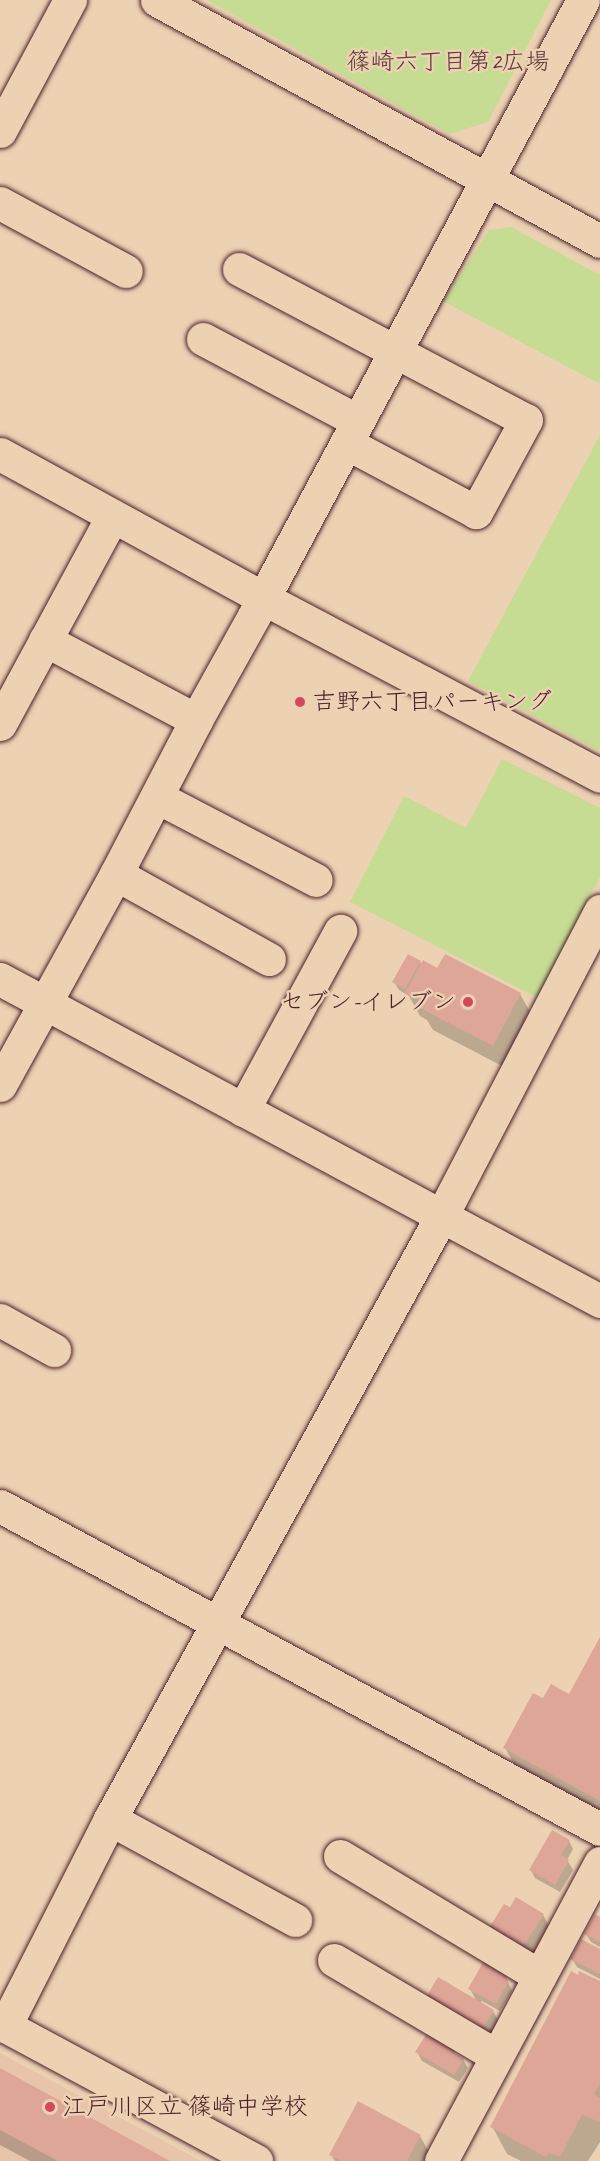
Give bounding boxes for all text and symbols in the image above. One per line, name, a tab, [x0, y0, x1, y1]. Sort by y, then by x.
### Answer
park label: 篠崎六丁目第2広場	[347, 48, 549, 76]
place label: 吉野六丁目パーキング	[312, 688, 552, 716]
marker: 吉野六丁目パーキング	[293, 695, 307, 709]
place label: セブン-イレブン	[280, 988, 456, 1016]
marker: セブン-イレブン	[461, 995, 475, 1009]
place label: 江戸川区立 篠崎中学校	[62, 2093, 308, 2121]
marker: 江戸川区立 篠崎中学校	[43, 2100, 57, 2114]

